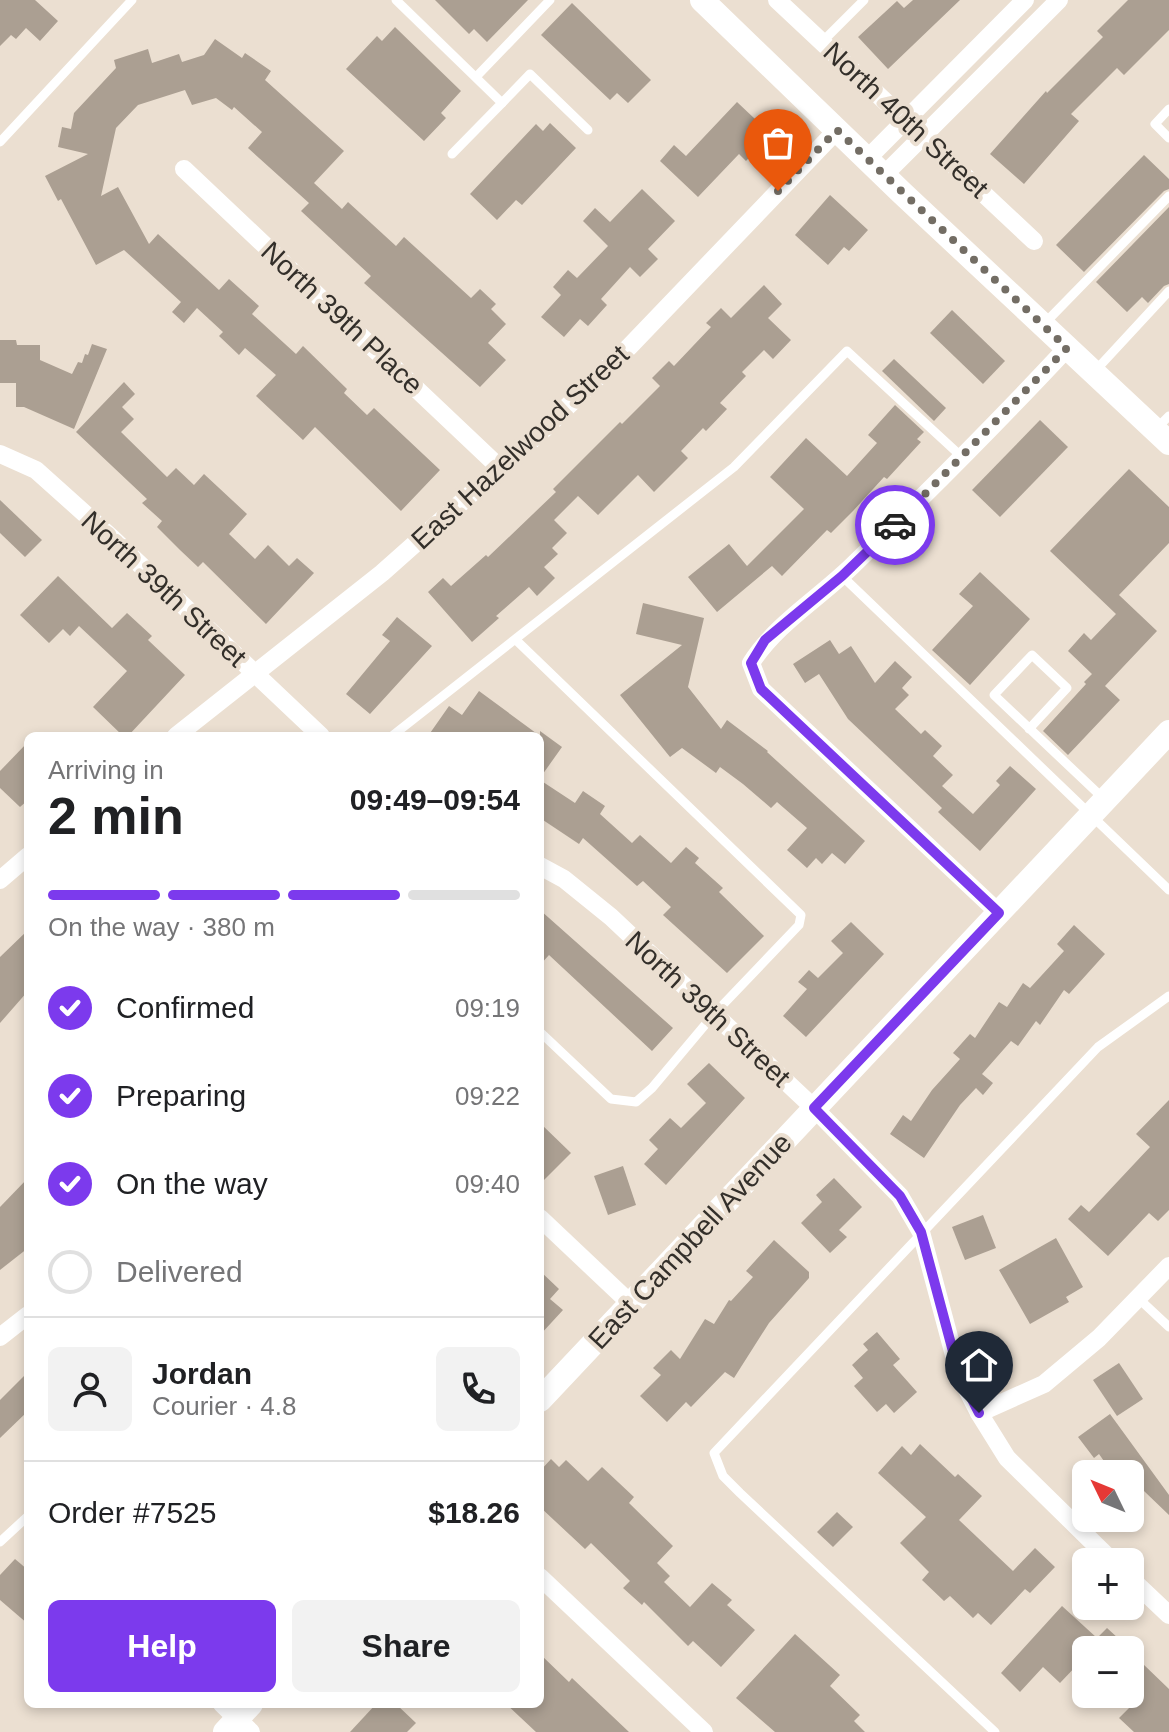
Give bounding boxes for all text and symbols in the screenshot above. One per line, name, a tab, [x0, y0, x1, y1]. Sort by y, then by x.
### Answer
street label: North 40th Street	[817, 36, 995, 204]
pin	[744, 109, 812, 191]
icon: bag	[756, 121, 800, 165]
street label: North 39th Place	[255, 236, 429, 400]
street label: East Hazelwood Street	[405, 338, 635, 555]
courier	[855, 485, 935, 565]
icon: car	[873, 503, 917, 547]
street label: North 39th Street	[75, 505, 253, 673]
text: Arriving in	[48, 755, 164, 785]
text: 09:49–09:54	[350, 783, 520, 816]
text: 2 min	[48, 787, 184, 845]
text: On the way · 380 m	[48, 912, 275, 942]
street label: North 39th Street	[619, 925, 797, 1093]
icon: check	[48, 986, 92, 1030]
text: Confirmed	[116, 991, 254, 1024]
text: 09:19	[455, 993, 520, 1023]
icon: check	[48, 1074, 92, 1118]
text: Preparing	[116, 1079, 246, 1112]
text: 09:22	[455, 1081, 520, 1111]
street label: East Campbell Avenue	[582, 1127, 798, 1355]
icon: check	[48, 1162, 92, 1206]
text: On the way	[116, 1167, 268, 1200]
text: 09:40	[455, 1169, 520, 1199]
text: Delivered	[116, 1255, 243, 1288]
pin	[945, 1331, 1013, 1413]
icon: home	[957, 1343, 1001, 1387]
button: person	[48, 1347, 132, 1431]
button: phone	[436, 1347, 520, 1431]
text: Jordan	[152, 1357, 252, 1390]
text: Courier · 4.8	[152, 1391, 297, 1421]
north arrow	[1072, 1460, 1144, 1532]
map controls	[1072, 1460, 1144, 1708]
text: Order #7525	[48, 1496, 216, 1529]
text: $18.26	[428, 1496, 520, 1529]
button: +	[1072, 1548, 1144, 1620]
button: Help	[48, 1600, 276, 1692]
button: Share	[292, 1600, 520, 1692]
button: −	[1072, 1636, 1144, 1708]

